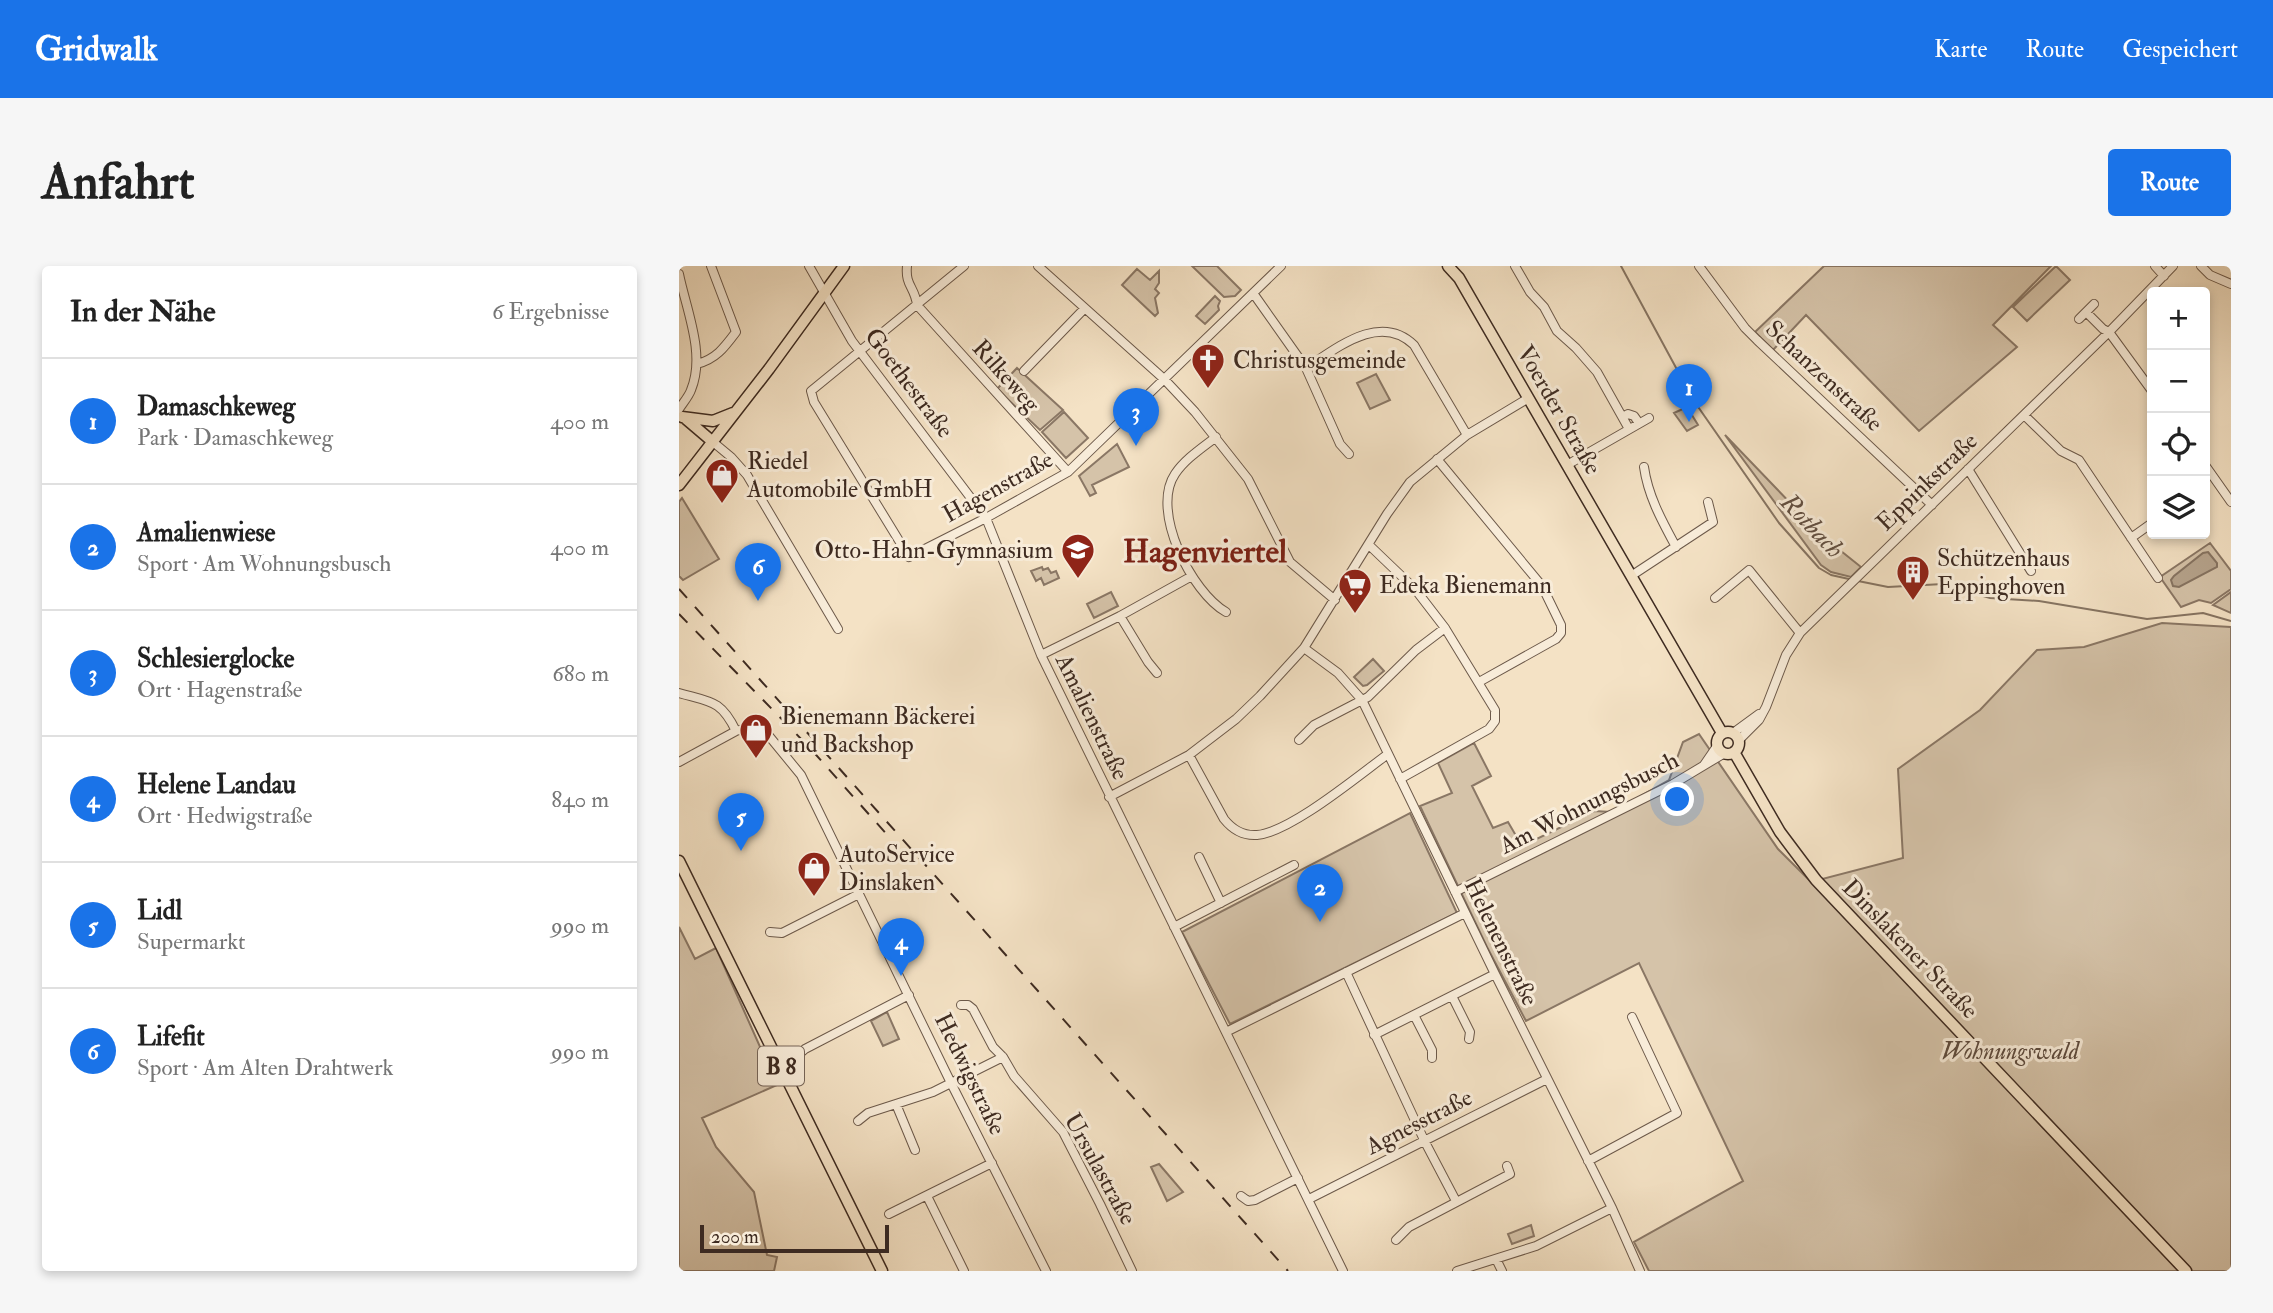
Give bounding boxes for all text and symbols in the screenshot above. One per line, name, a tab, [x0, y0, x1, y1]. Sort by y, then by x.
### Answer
text: Gridwalk	[35, 29, 158, 70]
text: Karte	[1934, 34, 1987, 65]
text: Route	[2025, 34, 2084, 65]
text: Gespeichert	[2122, 34, 2238, 65]
button: Route	[2108, 149, 2231, 216]
text: Anfahrt	[42, 152, 194, 213]
map controls	[2147, 287, 2210, 539]
button: +	[2147, 287, 2210, 350]
text: In der Nähe	[70, 293, 215, 330]
text: 6 Ergebnisse	[492, 297, 609, 326]
street label: Schanzenstraße	[1759, 314, 1889, 438]
street label: Goethestraße	[858, 322, 960, 444]
street label: Rilkeweg	[965, 333, 1048, 420]
street label: Voerder Straße	[1510, 340, 1608, 480]
church icon: Christusgemeinde	[1189, 341, 1227, 390]
place label: Christusgemeinde	[1233, 345, 1406, 376]
button: −	[2147, 350, 2210, 413]
pin: 1	[1666, 364, 1712, 422]
pin: 3	[1113, 388, 1159, 446]
text: Damaschkeweg	[137, 391, 295, 423]
text: 1	[89, 407, 97, 436]
text: 400 m	[550, 407, 609, 436]
button: locate	[2147, 413, 2210, 476]
text: Park · Damaschkeweg	[137, 423, 333, 452]
street label: Eppinkstraße	[1870, 426, 1984, 538]
street label: Hagenstraße	[937, 444, 1059, 530]
place label: Riedel Automobile GmbH	[746, 446, 933, 505]
shop icon: Riedel Automobile GmbH	[703, 456, 741, 505]
button: layers	[2147, 476, 2210, 539]
water label: Rotbach	[1773, 486, 1850, 565]
text: Amalienwiese	[137, 517, 275, 549]
school or university icon: Otto-Hahn-Gymnasium	[1059, 531, 1097, 580]
district label: Hagenviertel	[1123, 532, 1288, 572]
text: 2	[87, 533, 99, 562]
text: 400 m	[550, 533, 609, 562]
place label: Otto-Hahn-Gymnasium	[815, 535, 1053, 566]
pin: 6	[735, 543, 781, 601]
place label: Schützenhaus Eppinghoven	[1937, 543, 2070, 602]
text: Sport · Am Wohnungsbusch	[137, 549, 391, 578]
building icon: Schützenhaus Eppinghoven	[1894, 553, 1932, 602]
supermarket icon: Edeka Bienemann	[1336, 566, 1374, 615]
place label: Edeka Bienemann	[1379, 570, 1552, 601]
text: Schlesierglocke	[137, 643, 294, 675]
street label: Amalienstraße	[1048, 648, 1136, 785]
text: 3	[89, 659, 97, 688]
text: 680 m	[552, 659, 609, 688]
text: Ort · Hagenstraße	[137, 675, 302, 704]
place label: Bienemann Bäckerei und Backshop	[781, 701, 975, 760]
shop icon: Bienemann Bäckerei und Backshop	[737, 711, 775, 760]
street label: Am Wohnungsbusch	[1493, 744, 1684, 862]
text: Helene Landau	[137, 769, 296, 801]
your location	[1660, 782, 1694, 816]
text: 4	[87, 785, 99, 814]
text: 840 m	[551, 785, 609, 814]
pin: 5	[718, 793, 764, 851]
text: Ort · Hedwigstraße	[137, 801, 312, 830]
place label: AutoService Dinslaken	[838, 839, 955, 898]
shop icon: AutoService Dinslaken	[795, 849, 833, 898]
pin: 2	[1297, 864, 1343, 922]
street label: Dinslakener Straße	[1835, 872, 1985, 1026]
street label: Helenenstraße	[1457, 873, 1545, 1011]
text: Lidl	[137, 895, 182, 927]
text: 5	[88, 911, 98, 940]
text: 990 m	[551, 911, 609, 940]
pin: 4	[878, 918, 924, 976]
text: Supermarkt	[137, 927, 245, 956]
street label: Hedwigstraße	[927, 1008, 1013, 1140]
text: Lifefit	[137, 1021, 205, 1053]
park label: Wohnungswald	[1941, 1036, 2081, 1067]
text: 6	[87, 1037, 99, 1066]
text: 990 m	[551, 1037, 609, 1066]
road number: B 8	[758, 1046, 804, 1086]
text: Sport · Am Alten Drahtwerk	[137, 1053, 393, 1082]
street label: Agnesstraße	[1360, 1082, 1477, 1162]
street label: Ursulastraße	[1057, 1108, 1143, 1230]
scale bar	[700, 1222, 889, 1254]
text: 200 m	[711, 1225, 759, 1249]

